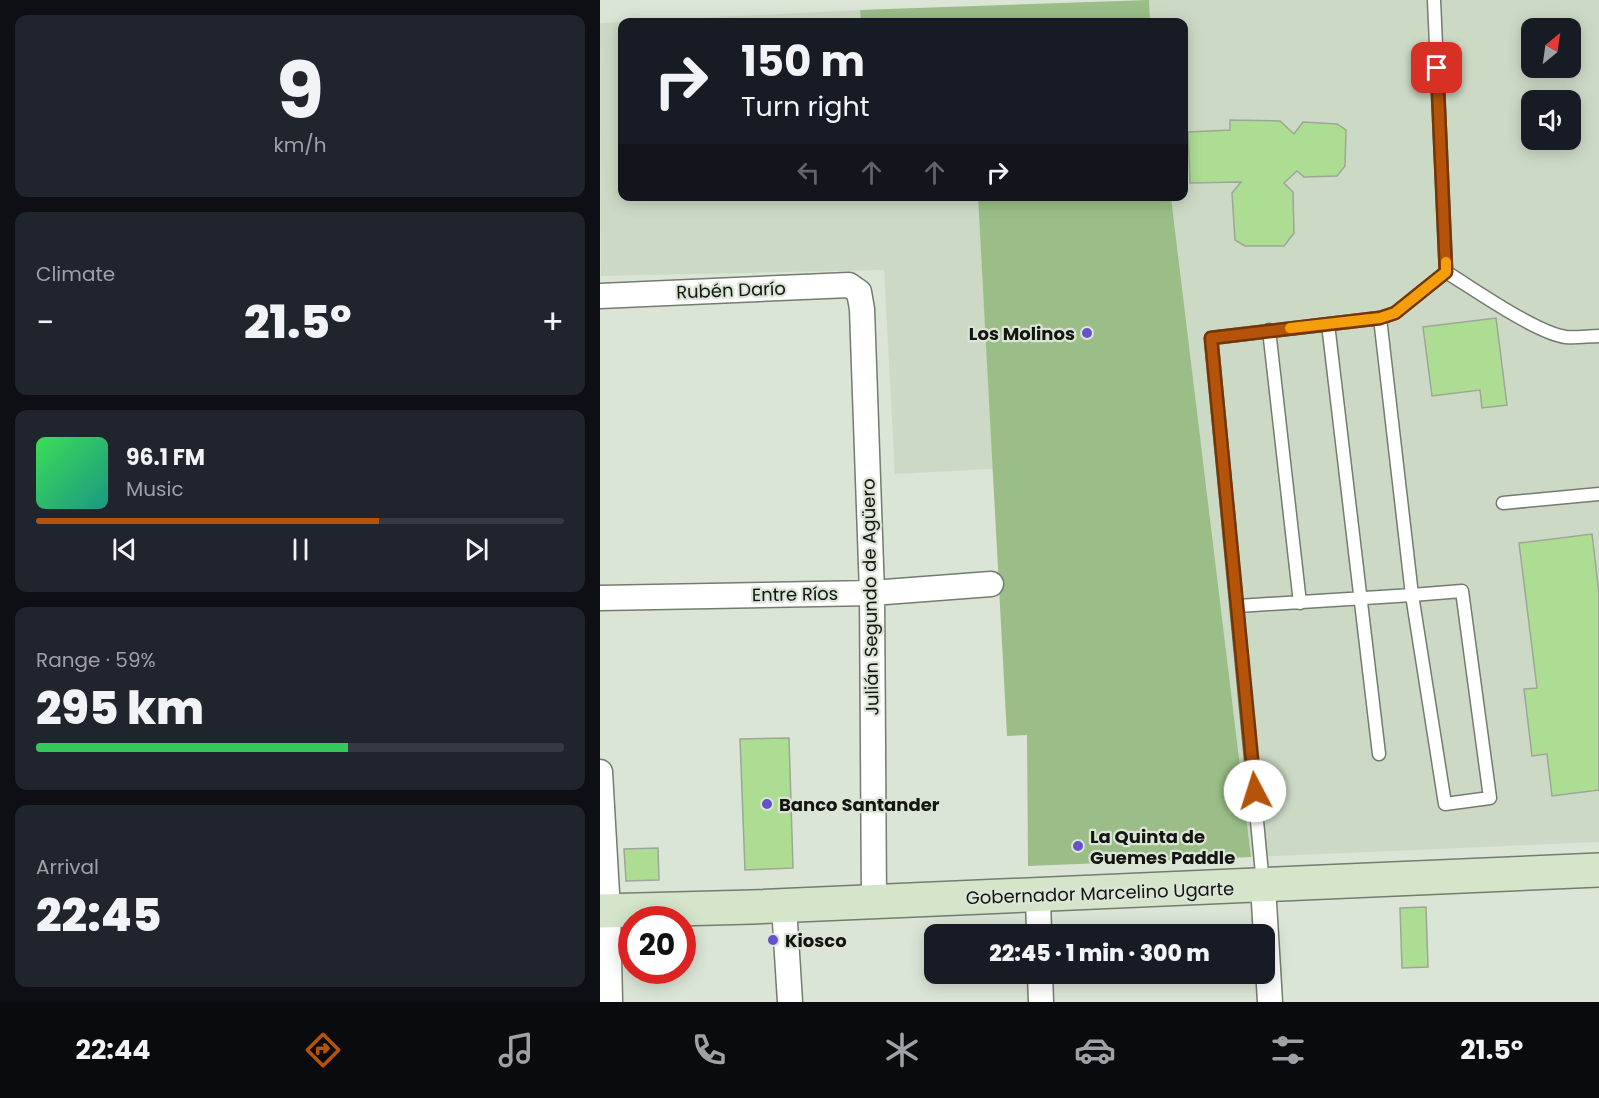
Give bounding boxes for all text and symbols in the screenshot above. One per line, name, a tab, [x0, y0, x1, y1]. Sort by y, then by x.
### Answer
north arrow	[1521, 18, 1581, 78]
map controls	[1521, 18, 1581, 150]
text: 150 m	[741, 32, 865, 91]
text: 9	[276, 36, 324, 145]
icon: right	[642, 42, 720, 120]
pin	[1411, 42, 1462, 93]
icon: arrive	[1420, 51, 1453, 84]
text: Turn right	[741, 88, 870, 125]
button: sound	[1521, 90, 1581, 150]
text: km/h	[273, 131, 327, 159]
icon: left	[792, 156, 825, 189]
icon: ahead	[855, 156, 888, 189]
icon: ahead	[918, 156, 951, 189]
icon: right	[981, 156, 1014, 189]
text: Climate	[36, 260, 115, 288]
street label: Rubén Darío	[676, 276, 786, 304]
text: 21.5°	[244, 291, 352, 354]
text: −	[36, 299, 54, 346]
text: +	[541, 299, 564, 346]
place label: Los Molinos	[969, 321, 1075, 346]
marker: Los Molinos	[1080, 326, 1094, 340]
text: 96.1 FM	[126, 442, 205, 473]
text: Music	[126, 475, 184, 503]
street label: Julián Segundo de Agüero	[855, 478, 885, 716]
icon: previous	[108, 533, 141, 566]
icon: pause	[284, 533, 317, 566]
icon: next	[460, 533, 493, 566]
street label: Entre Ríos	[752, 581, 838, 607]
text: Range · 59%	[36, 646, 156, 674]
text: 295 km	[36, 677, 204, 740]
position arrow	[1223, 759, 1287, 823]
place label: Banco Santander	[779, 792, 940, 817]
marker: Banco Santander	[760, 797, 774, 811]
place label: La Quinta de Guemes Paddle	[1090, 824, 1235, 870]
marker: La Quinta de Guemes Paddle	[1071, 839, 1085, 853]
text: Arrival	[36, 853, 99, 881]
street label: Gobernador Marcelino Ugarte	[965, 876, 1235, 910]
text: 22:45	[36, 884, 161, 947]
speed limit sign: 20	[618, 906, 696, 984]
place label: Kiosco	[785, 928, 847, 953]
marker: Kiosco	[766, 933, 780, 947]
text: 22:45 · 1 min · 300 m	[989, 938, 1210, 969]
icon: directions	[302, 1029, 344, 1071]
icon: music	[495, 1029, 537, 1071]
icon: phone	[688, 1029, 730, 1071]
icon: climate	[881, 1029, 923, 1071]
icon: car	[1074, 1029, 1116, 1071]
icon: filters	[1267, 1029, 1309, 1071]
text: 22:44	[76, 1031, 151, 1068]
text: 21.5°	[1460, 1031, 1523, 1068]

